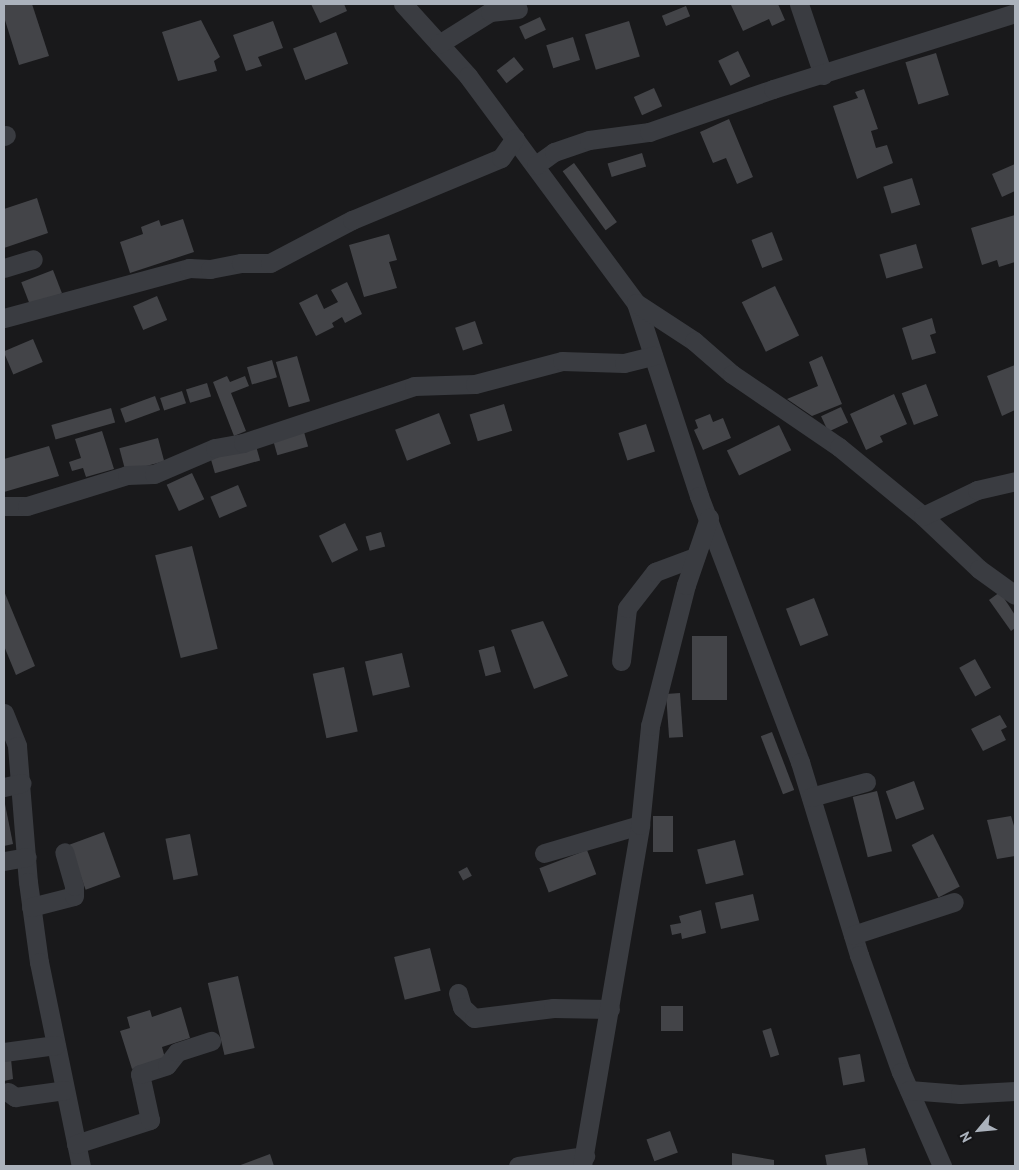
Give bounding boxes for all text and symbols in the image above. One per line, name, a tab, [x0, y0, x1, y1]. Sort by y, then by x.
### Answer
north arrow	[954, 1105, 1004, 1155]
text: N	[956, 1129, 976, 1145]

